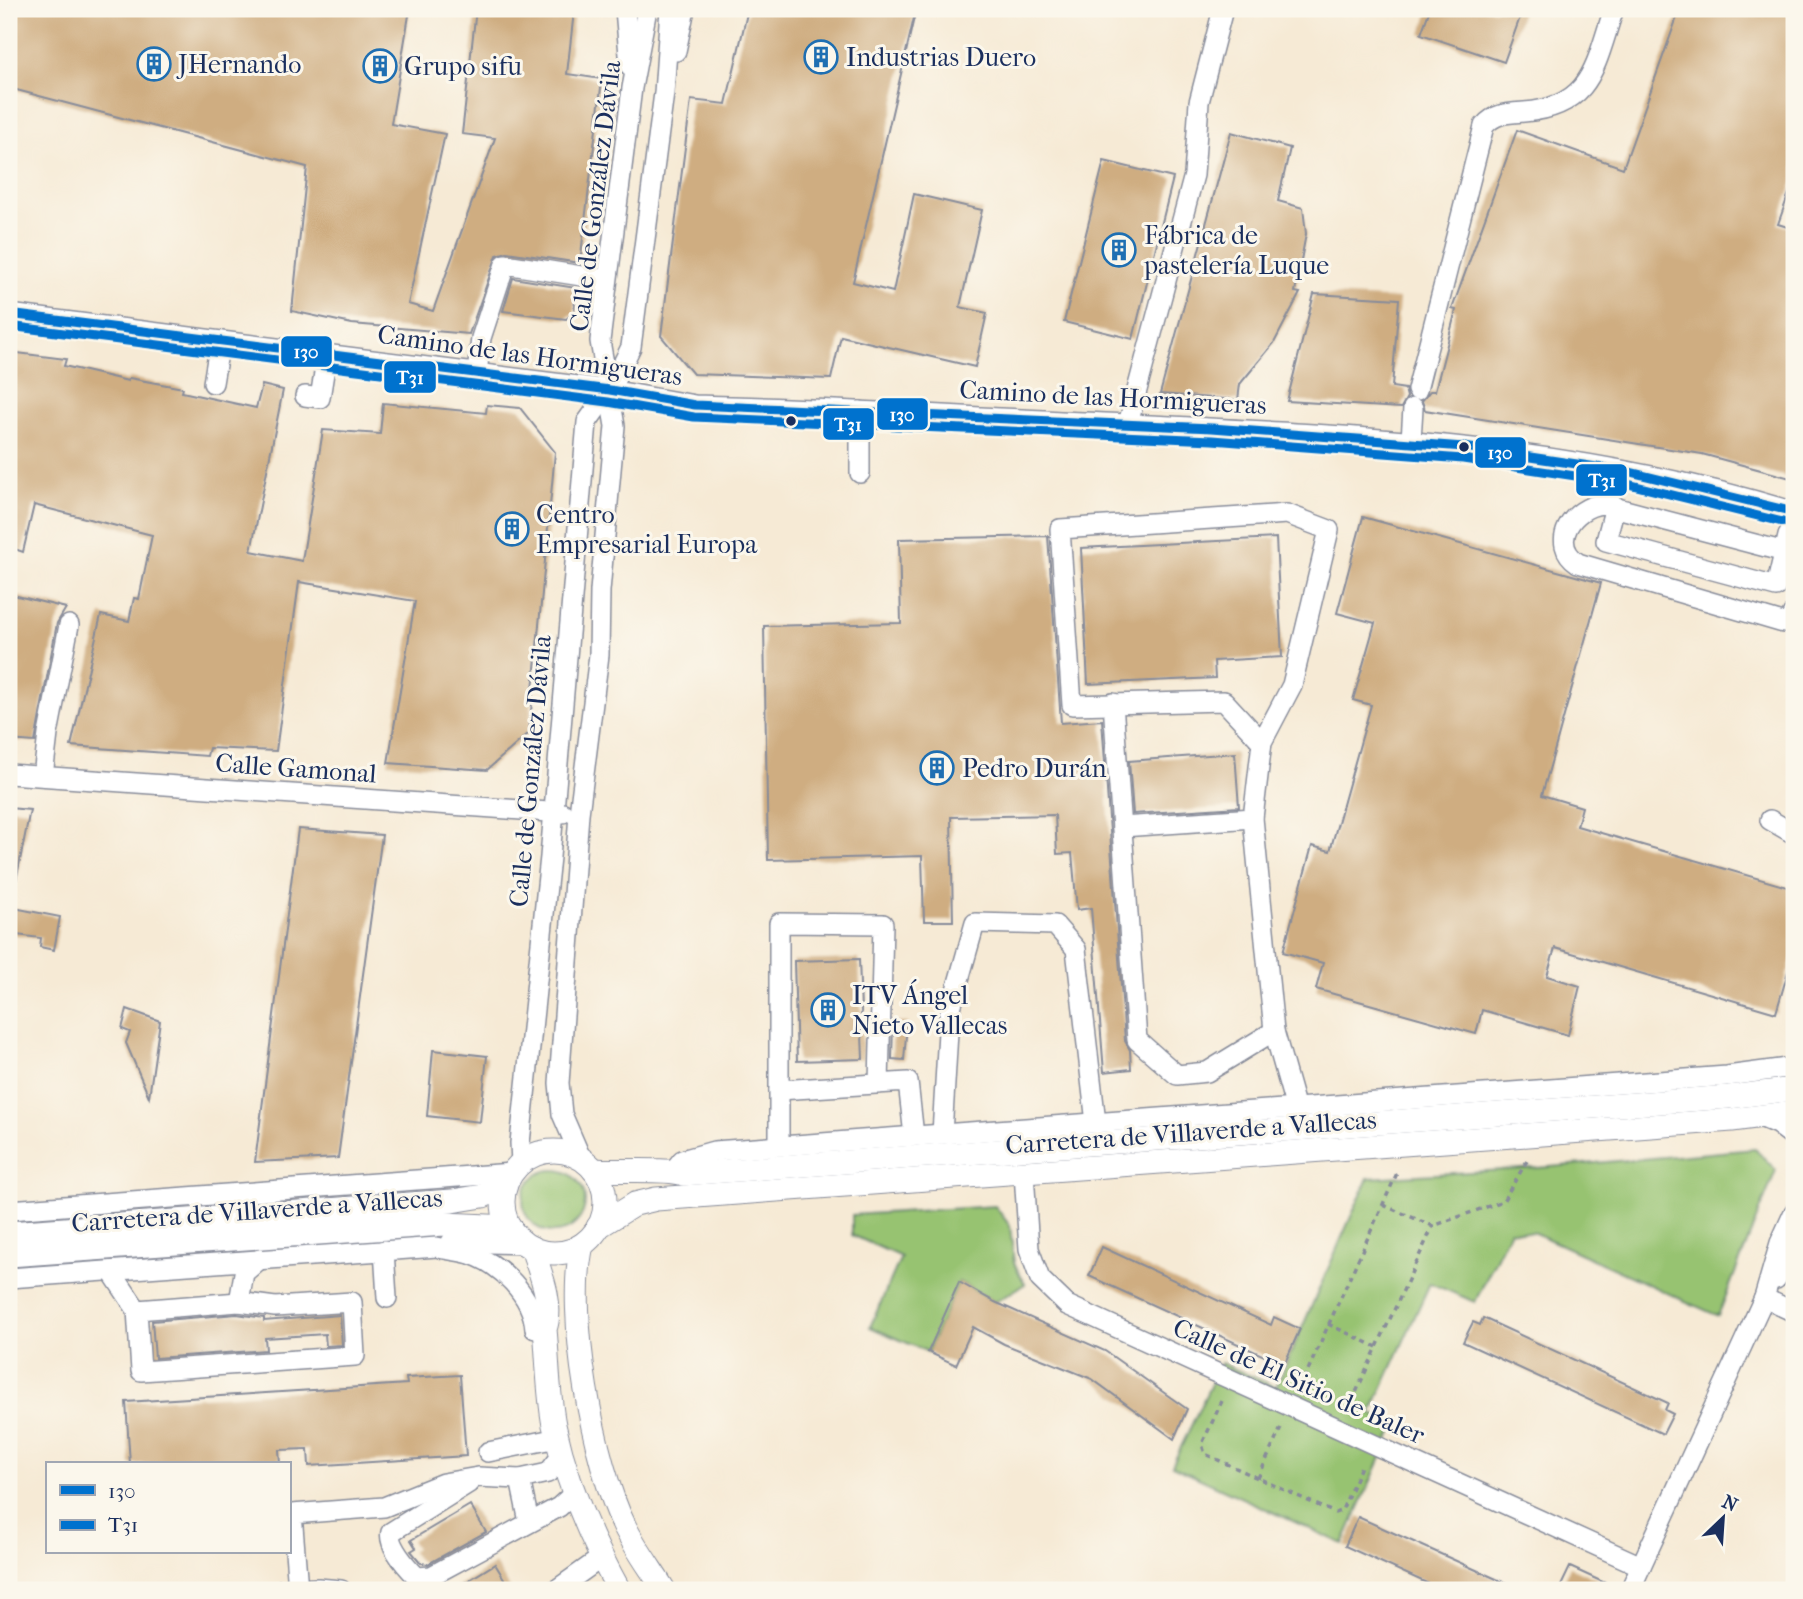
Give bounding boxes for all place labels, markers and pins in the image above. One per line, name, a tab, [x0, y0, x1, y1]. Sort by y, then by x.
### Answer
building icon: Industrias Duero	[802, 38, 840, 76]
place label: Industrias Duero	[846, 42, 1036, 73]
building icon: JHernando	[135, 45, 173, 83]
building icon: Grupo sifu	[361, 47, 399, 85]
place label: JHernando	[176, 49, 301, 80]
place label: Grupo sifu	[404, 51, 522, 82]
place label: Fábrica de pastelería Luque	[1143, 220, 1329, 281]
building icon: Fábrica de pastelería Luque	[1100, 231, 1138, 269]
unlabelled marker	[784, 414, 798, 428]
unlabelled marker	[1457, 440, 1471, 454]
place label: Centro Empresarial Europa	[536, 499, 758, 560]
building icon: Centro Empresarial Europa	[493, 510, 531, 548]
building icon: Pedro Durán	[918, 749, 956, 787]
place label: Pedro Durán	[962, 753, 1107, 784]
place label: ITV Ángel Nieto Vallecas	[852, 979, 1007, 1041]
building icon: ITV Ángel Nieto Vallecas	[809, 991, 847, 1029]

